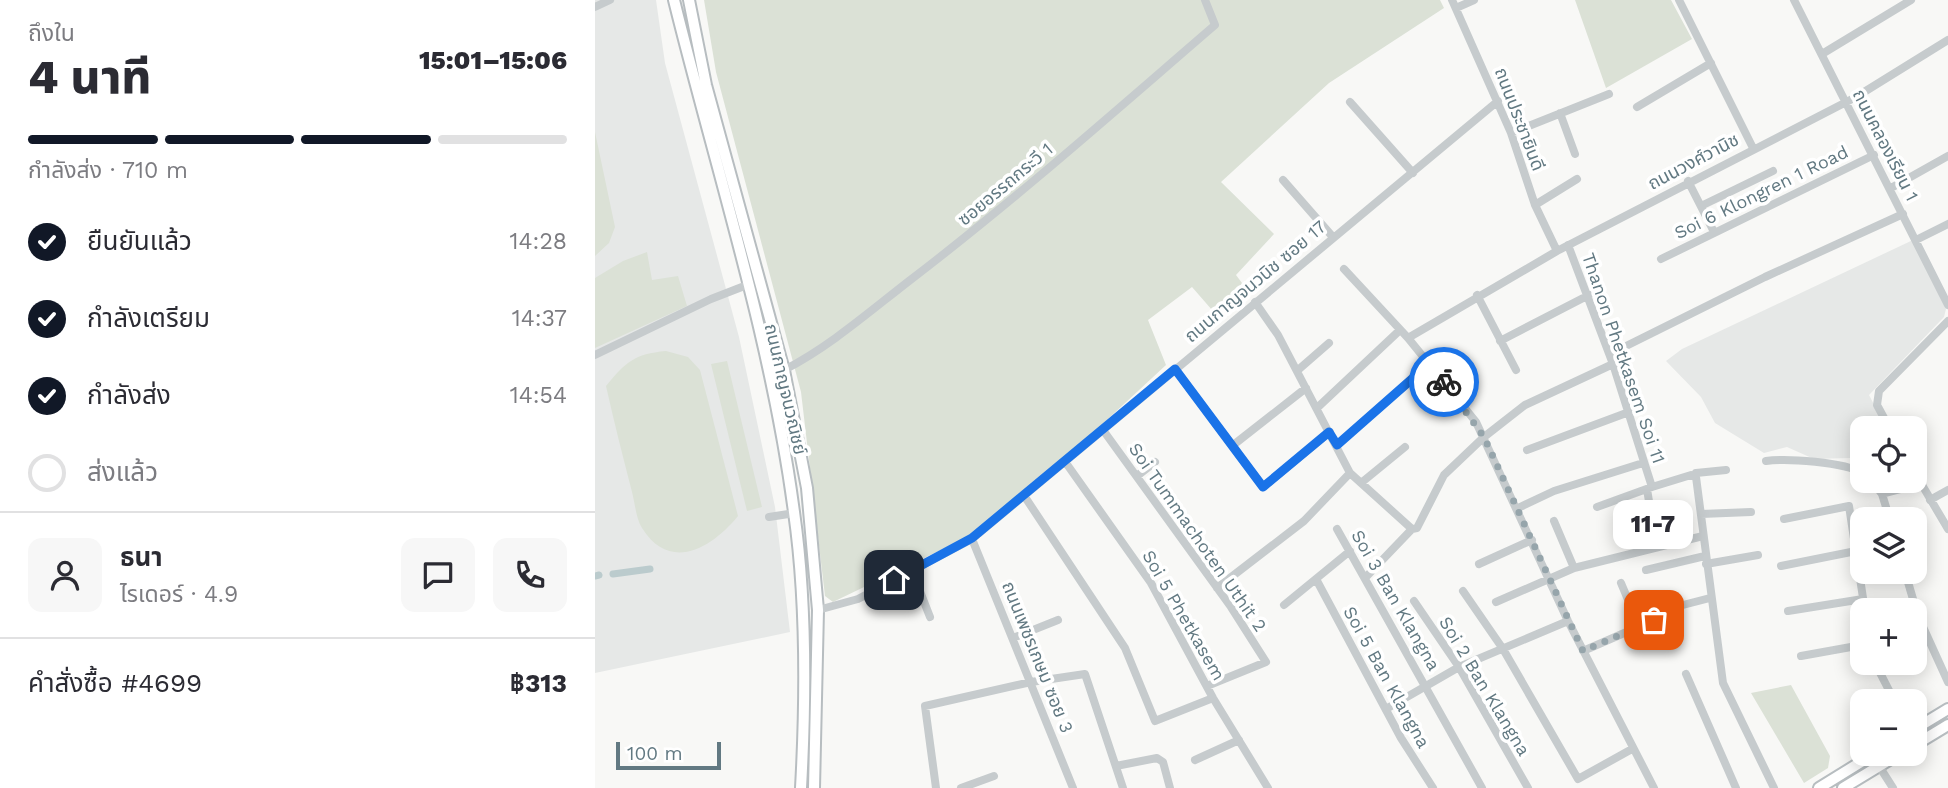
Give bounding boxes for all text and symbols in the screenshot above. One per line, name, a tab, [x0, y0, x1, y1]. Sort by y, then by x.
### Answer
text: ถึงใน	[28, 20, 75, 47]
text: 15:01–15:06	[419, 45, 567, 75]
text: 4 นาที	[28, 50, 151, 104]
street label: ถนนประชายินดี	[1491, 65, 1549, 173]
street label: ถนนคลองเรียน 1	[1849, 86, 1923, 204]
street label: ถนนวงศ์วานิช	[1644, 128, 1742, 194]
street label: ซอยอรรถกระวี 1	[953, 138, 1057, 230]
street label: Soi 6 Klongren 1 Road	[1671, 141, 1851, 243]
text: กำลังส่ง · 710 m	[28, 157, 188, 184]
street label: ถนนกาญจนวนิช ซอย 17	[1180, 216, 1330, 346]
icon: check	[28, 223, 66, 261]
text: ยืนยันแล้ว	[87, 226, 192, 256]
text: 14:28	[510, 228, 567, 255]
street label: Thanon Phetkasem Soi 11	[1578, 250, 1670, 466]
icon: check	[28, 300, 66, 338]
text: กำลังเตรียม	[87, 303, 210, 333]
text: 14:37	[512, 305, 567, 332]
street label: ถนนกาญจนวณิชย์	[761, 321, 811, 457]
courier	[1409, 347, 1479, 417]
icon: bike	[1425, 363, 1463, 401]
icon: check	[28, 377, 66, 415]
text: กำลังส่ง	[87, 380, 171, 410]
text: 14:54	[510, 382, 567, 409]
map controls	[1850, 416, 1927, 766]
button: locate	[1850, 416, 1927, 493]
street label: Soi Tummachoten Uthit 2	[1125, 439, 1271, 635]
text: ส่งแล้ว	[87, 457, 158, 487]
callout: 11-7	[1614, 501, 1694, 550]
button: layers	[1850, 507, 1927, 584]
text: 11-7	[1631, 511, 1675, 538]
street label: Soi 3 Ban Klangna	[1347, 526, 1445, 674]
button: person	[28, 538, 102, 612]
button: chat	[401, 538, 475, 612]
button: phone	[493, 538, 567, 612]
text: ธนา	[120, 542, 163, 572]
street label: Soi 5 Phetkasem	[1138, 546, 1230, 684]
pin	[864, 550, 924, 610]
icon: home	[875, 561, 913, 599]
street label: ถนนเพชรเกษม ซอย 3	[998, 578, 1078, 736]
text: ไรเดอร์ · 4.9	[120, 581, 238, 608]
pin	[1624, 590, 1684, 650]
button: +	[1850, 598, 1927, 675]
icon: bag	[1635, 601, 1673, 639]
street label: Soi 5 Ban Klangna	[1339, 603, 1435, 751]
street label: Soi 2 Ban Klangna	[1435, 613, 1535, 759]
text: คำสั่งซื้อ #4699	[28, 668, 202, 698]
text: ฿313	[510, 668, 567, 698]
button: −	[1850, 689, 1927, 766]
scale bar	[616, 739, 721, 771]
text: 100 m	[627, 742, 683, 765]

